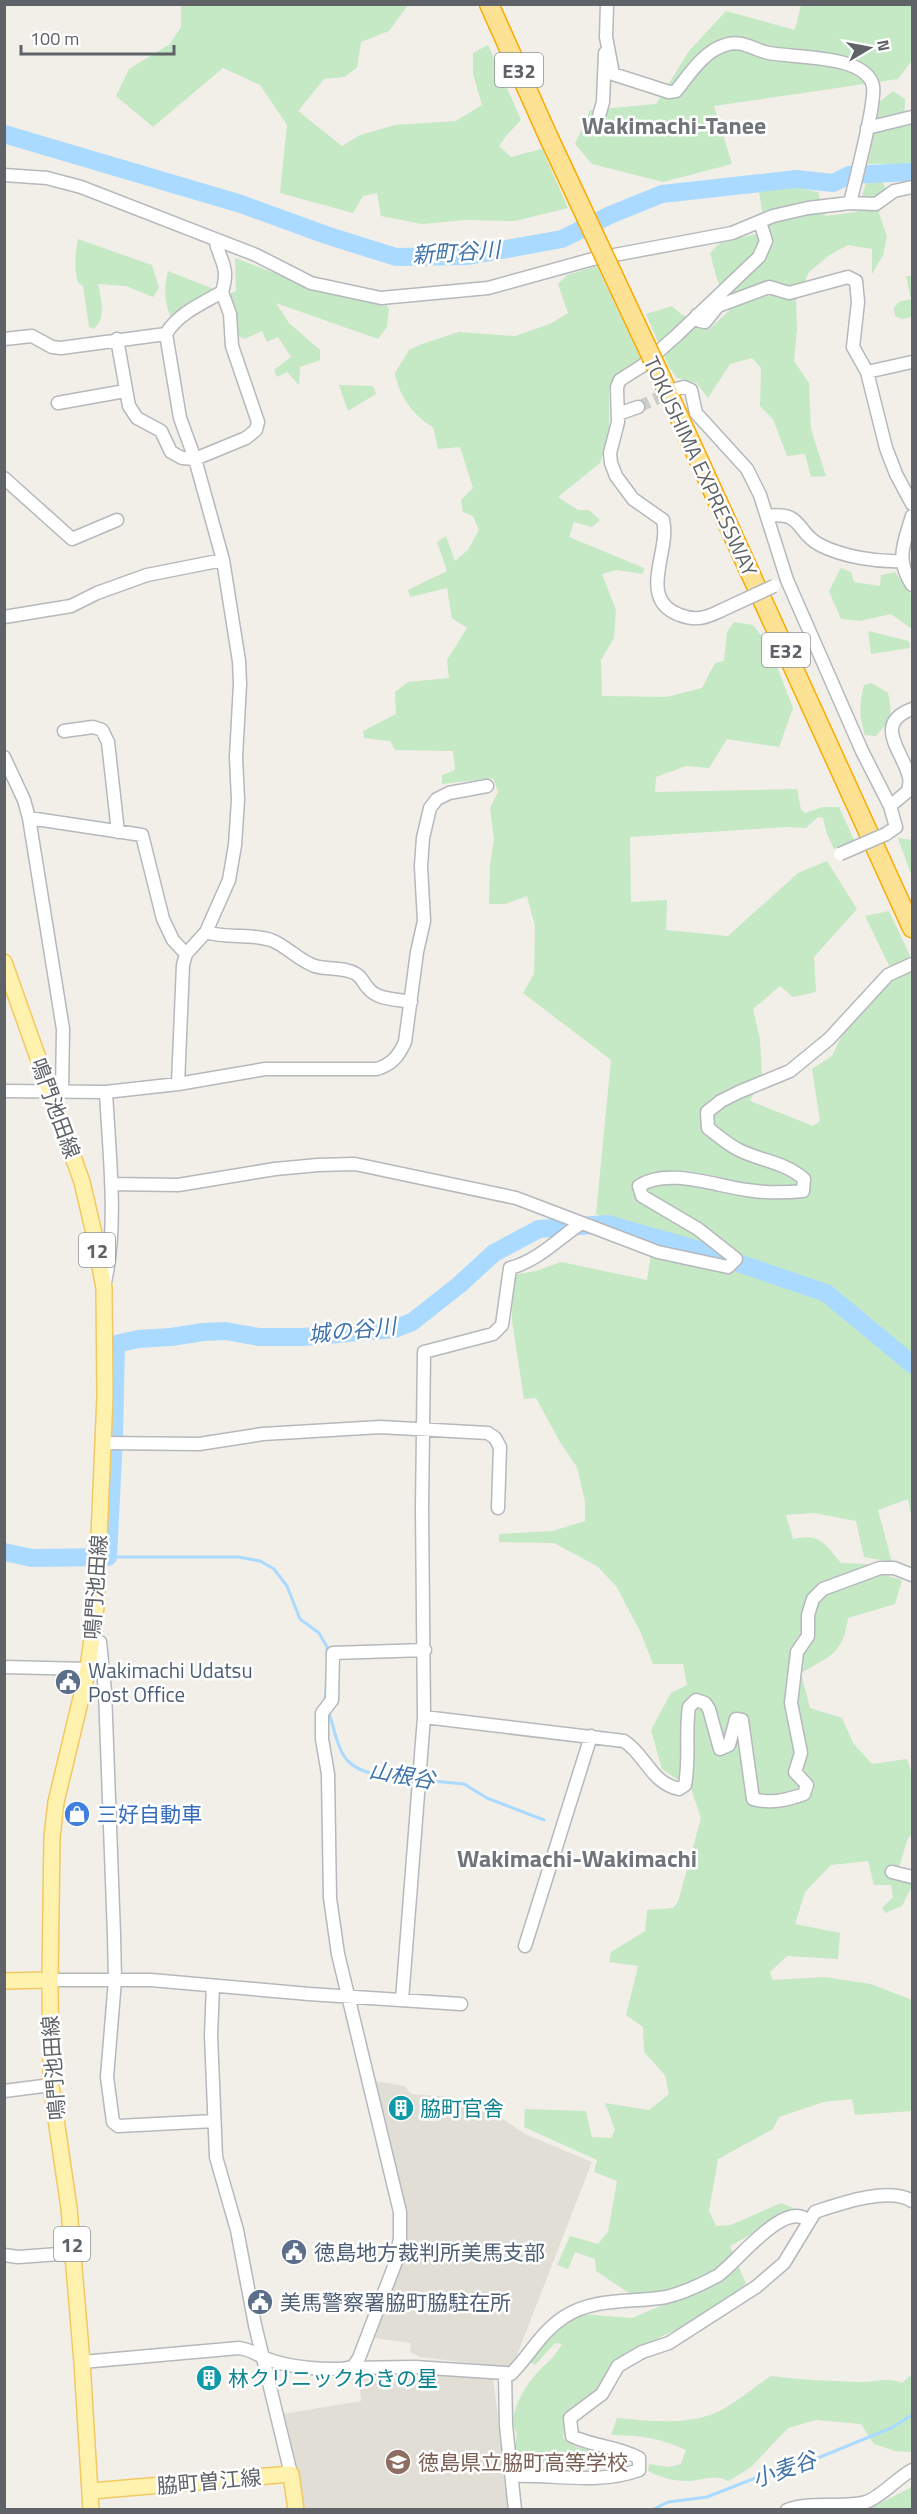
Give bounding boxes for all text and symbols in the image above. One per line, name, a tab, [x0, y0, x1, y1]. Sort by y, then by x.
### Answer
scale bar	[21, 18, 174, 56]
north arrow	[839, 18, 899, 78]
text: 100 m	[30, 25, 79, 52]
text: N	[871, 38, 897, 53]
road number: E32	[495, 53, 543, 87]
district label: Wakimachi-Tanee	[582, 107, 766, 143]
water label: 新町谷川	[411, 232, 503, 272]
street label: TOKUSHIMA EXPRESSWAY	[636, 351, 766, 582]
road number: E32	[762, 633, 810, 667]
street label: 鳴門池田線	[23, 1053, 89, 1163]
road number: 12	[79, 1233, 115, 1267]
water label: 城の谷川	[306, 1308, 400, 1352]
street label: 鳴門池田線	[75, 1534, 115, 1640]
place label: Wakimachi Udatsu Post Office	[88, 1654, 253, 1710]
public building icon: Wakimachi Udatsu Post Office	[53, 1667, 83, 1697]
water label: 山根谷	[367, 1753, 439, 1798]
place label: 三好自動車	[97, 1798, 202, 1830]
shop icon: 三好自動車	[62, 1799, 92, 1829]
district label: Wakimachi-Wakimachi	[457, 1840, 697, 1876]
street label: 鳴門池田線	[33, 2015, 73, 2121]
place label: 脇町官舎	[420, 2092, 504, 2124]
building icon: 脇町官舎	[386, 2093, 416, 2123]
road number: 12	[54, 2227, 90, 2261]
place label: 徳島地方裁判所美馬支部	[314, 2236, 545, 2268]
public building icon: 徳島地方裁判所美馬支部	[279, 2237, 309, 2267]
place label: 美馬警察署脇町脇駐在所	[280, 2286, 511, 2318]
public building icon: 美馬警察署脇町脇駐在所	[245, 2287, 275, 2317]
place label: 林クリニックわきの星	[228, 2362, 438, 2394]
building icon: 林クリニックわきの星	[194, 2363, 224, 2393]
water label: 小麦谷	[747, 2442, 823, 2496]
place label: 徳島県立脇町高等学校	[418, 2446, 628, 2478]
school or university icon: 徳島県立脇町高等学校	[383, 2447, 413, 2477]
street label: 脇町曽江線	[155, 2460, 263, 2502]

